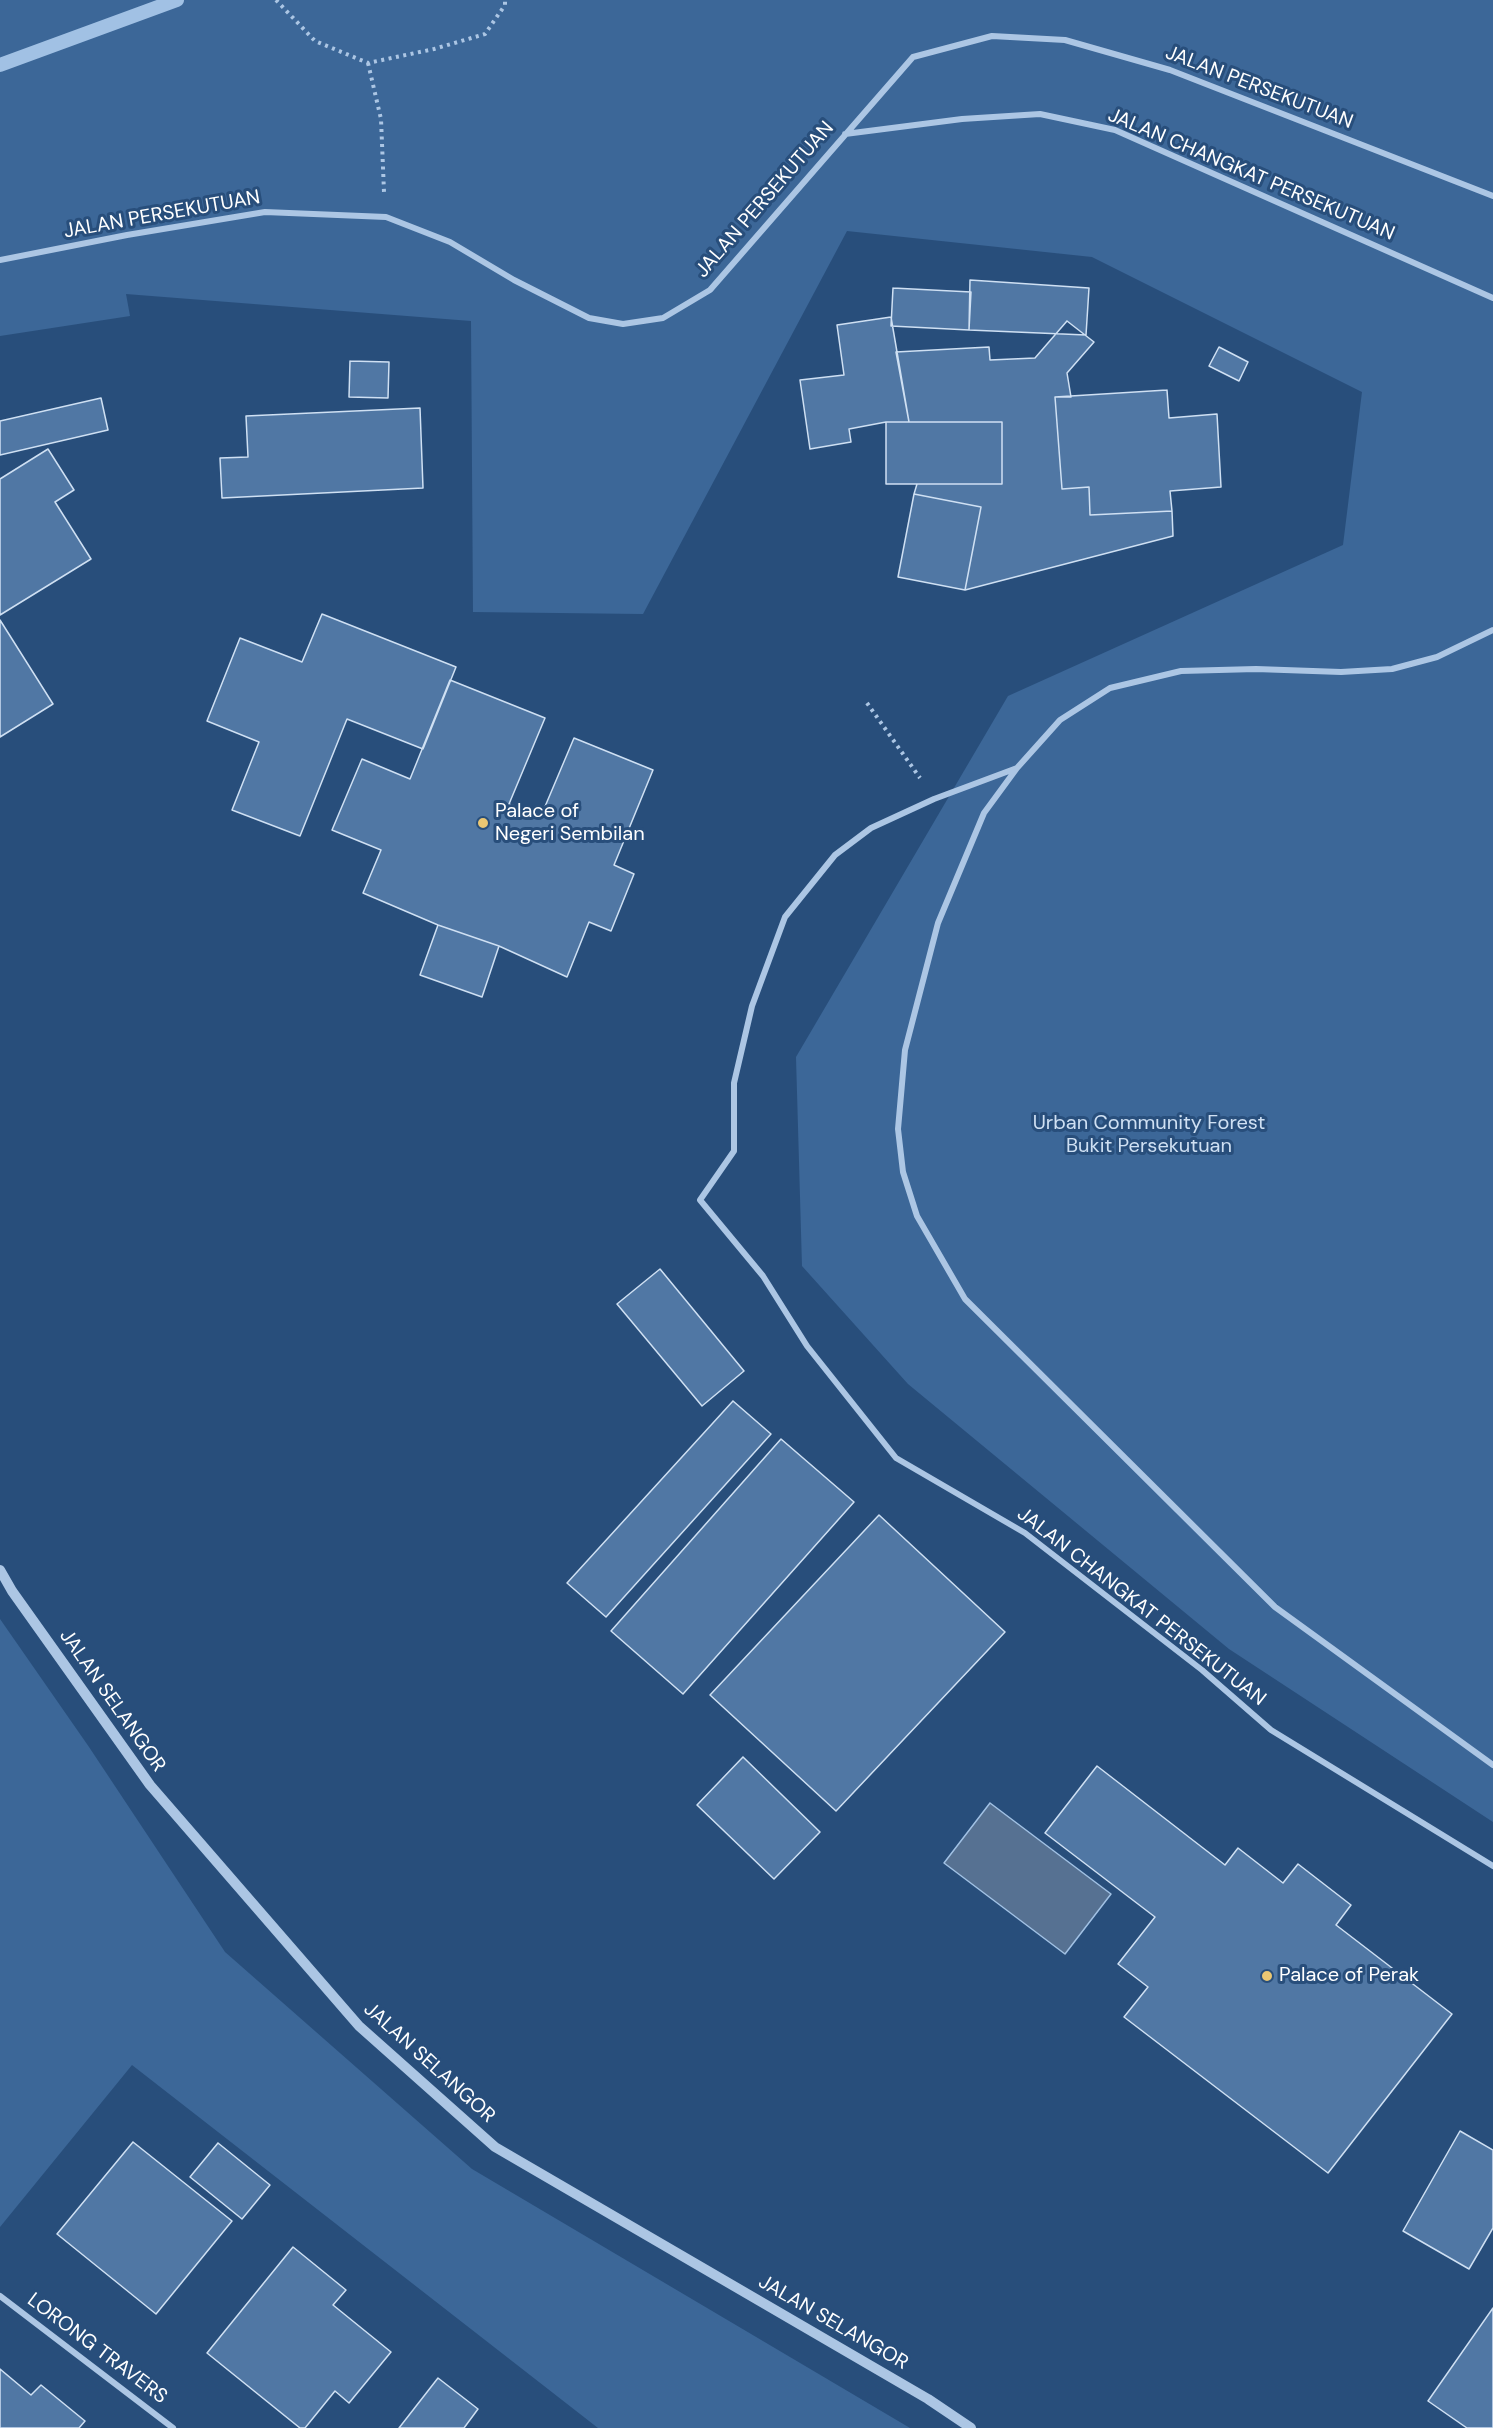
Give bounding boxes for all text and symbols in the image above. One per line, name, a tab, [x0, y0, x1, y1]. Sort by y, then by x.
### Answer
street label: JALAN PERSEKUTUAN	[1162, 41, 1356, 135]
street label: JALAN CHANGKAT PERSEKUTUAN	[1104, 104, 1398, 246]
street label: JALAN PERSEKUTUAN	[691, 117, 839, 283]
street label: JALAN PERSEKUTUAN	[62, 186, 262, 244]
place label: Palace of Negeri Sembilan	[495, 800, 645, 847]
marker: Palace of Negeri Sembilan	[476, 816, 490, 830]
park label: Urban Community Forest Bukit Persekutuan	[1033, 1112, 1265, 1159]
street label: JALAN CHANGKAT PERSEKUTUAN	[1012, 1502, 1270, 1712]
street label: JALAN SELANGOR	[54, 1625, 170, 1777]
place label: Palace of Perak	[1279, 1964, 1419, 1988]
marker: Palace of Perak	[1260, 1969, 1274, 1983]
street label: JALAN SELANGOR	[358, 1998, 500, 2128]
street label: JALAN SELANGOR	[754, 2270, 912, 2376]
street label: LORONG TRAVERS	[22, 2289, 172, 2409]

